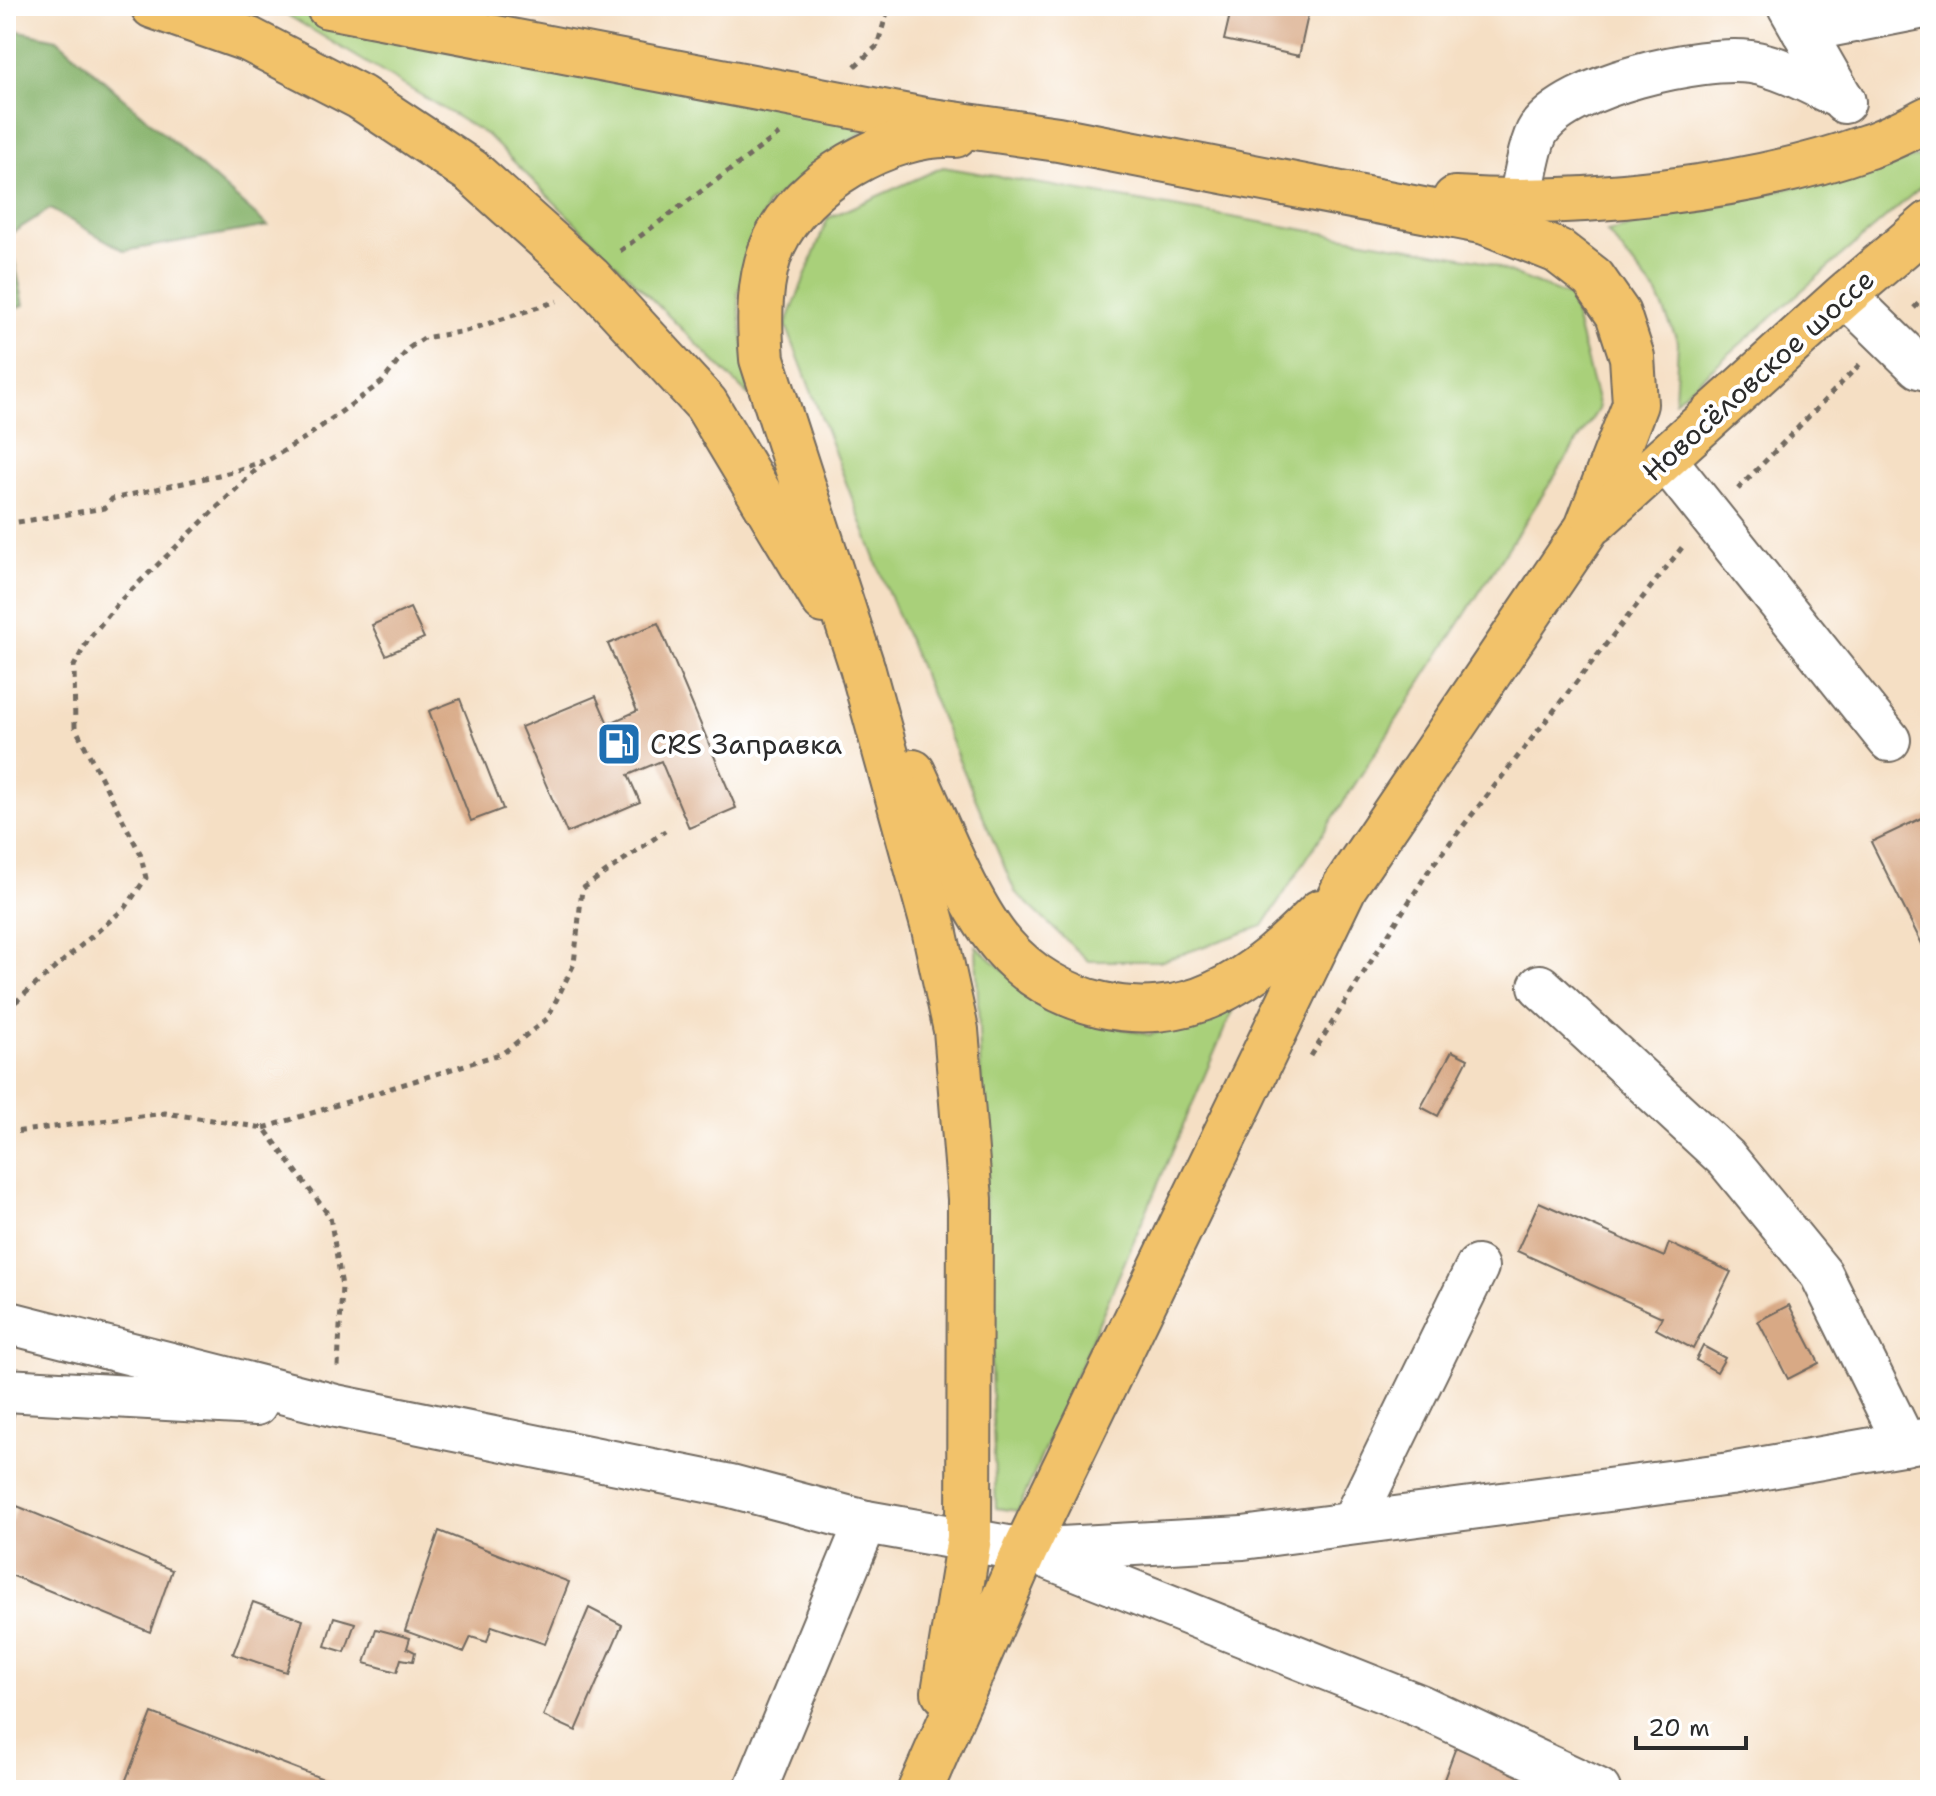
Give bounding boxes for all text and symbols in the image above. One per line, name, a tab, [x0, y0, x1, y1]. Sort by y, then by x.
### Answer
street label: Новосёловское шоссе	[1634, 260, 1882, 490]
fuel station icon: CRS Заправка	[595, 720, 643, 768]
place label: CRS Заправка	[650, 725, 842, 763]
scale bar	[1636, 1700, 1746, 1750]
text: 20 m	[1648, 1712, 1710, 1744]

